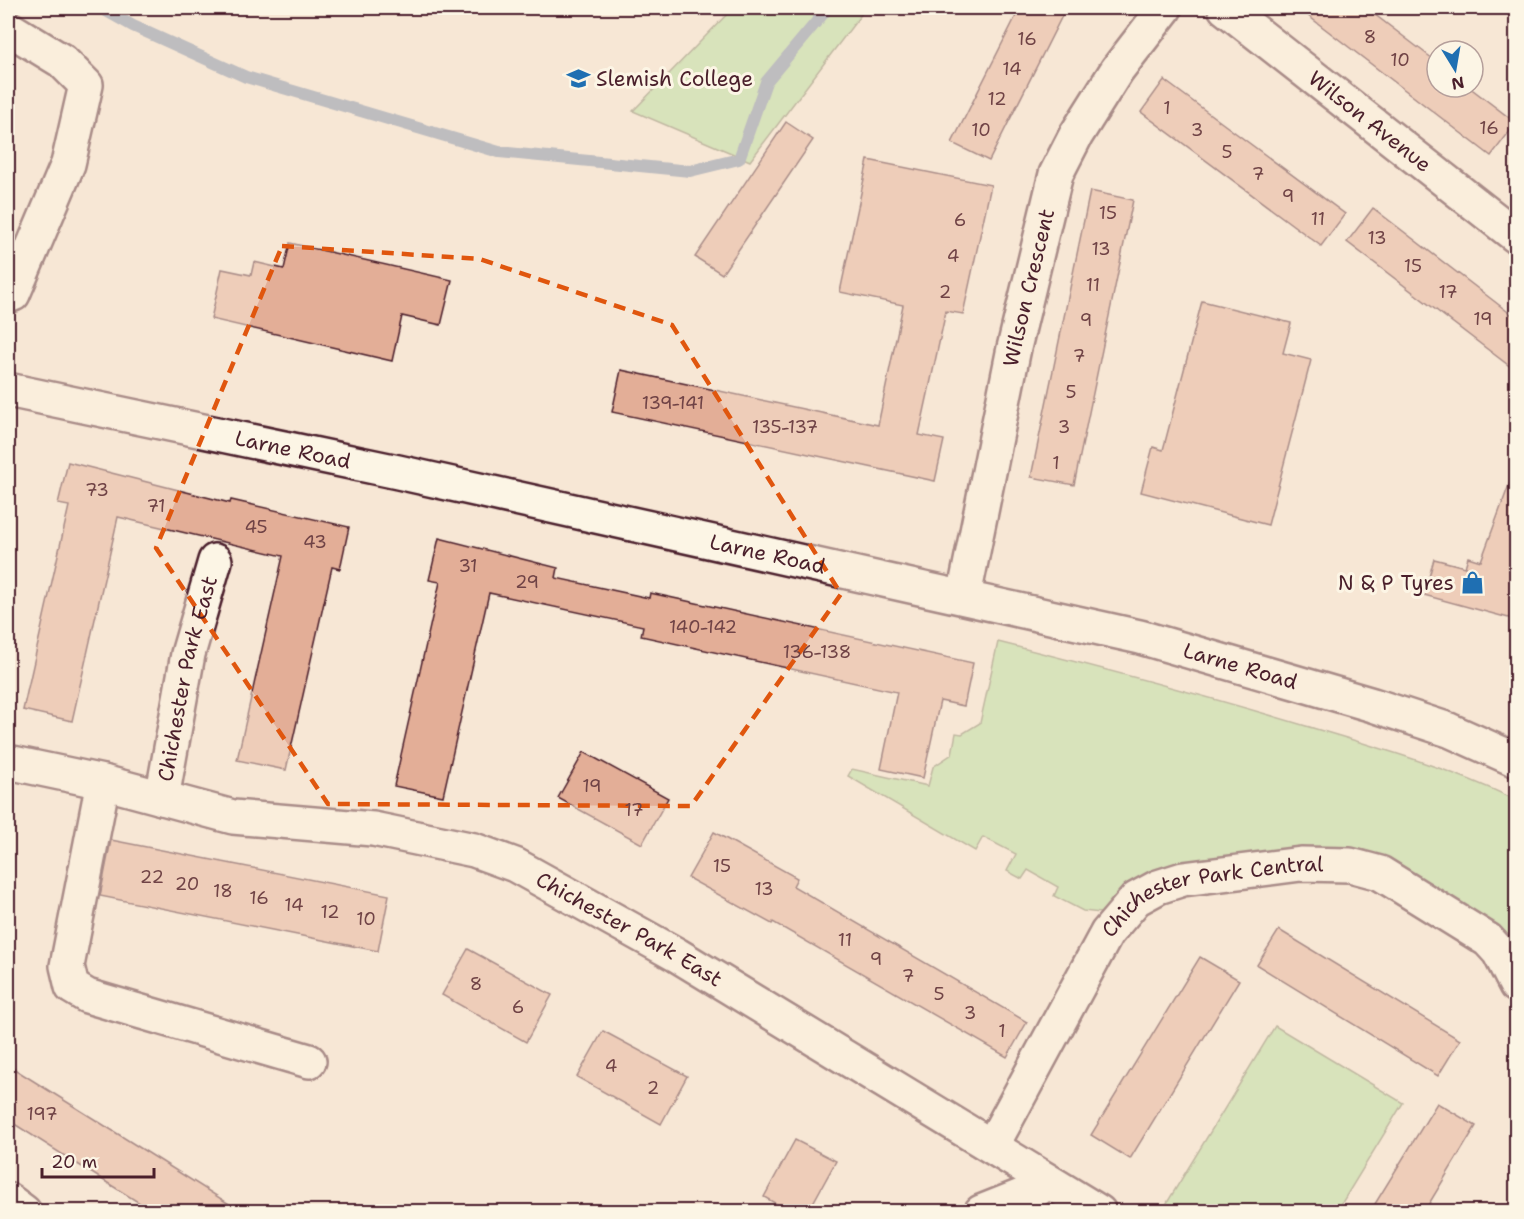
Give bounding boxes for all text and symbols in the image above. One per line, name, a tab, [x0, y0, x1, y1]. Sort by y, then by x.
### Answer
house number: 8	[1364, 25, 1376, 49]
house number: 16	[1017, 27, 1037, 51]
north arrow	[1425, 39, 1485, 99]
house number: 10	[1390, 48, 1410, 72]
house number: 14	[1002, 57, 1022, 81]
street label: Wilson Avenue	[1302, 64, 1437, 178]
place label: Slemish College	[596, 65, 753, 93]
school or university icon: Slemish College	[565, 66, 591, 92]
text: N	[1450, 72, 1466, 95]
house number: 12	[987, 87, 1007, 111]
house number: 1	[1163, 96, 1171, 120]
house number: 16	[1479, 116, 1499, 140]
house number: 10	[971, 118, 991, 142]
house number: 3	[1191, 118, 1203, 142]
house number: 5	[1221, 140, 1233, 164]
house number: 7	[1252, 162, 1264, 186]
house number: 9	[1282, 184, 1294, 208]
house number: 15	[1099, 201, 1117, 225]
street label: Wilson Crescent	[997, 206, 1061, 369]
house number: 11	[1311, 207, 1325, 231]
house number: 6	[954, 208, 966, 232]
house number: 13	[1367, 226, 1387, 250]
house number: 13	[1091, 237, 1111, 261]
house number: 4	[947, 244, 959, 268]
house number: 15	[1404, 254, 1422, 278]
house number: 11	[1086, 273, 1100, 297]
house number: 2	[939, 280, 951, 304]
house number: 17	[1438, 280, 1458, 304]
house number: 19	[1473, 307, 1493, 331]
house number: 9	[1080, 308, 1092, 332]
house number: 7	[1073, 344, 1085, 368]
house number: 5	[1065, 380, 1077, 404]
house number: 139-141	[642, 391, 704, 415]
house number: 135-137	[752, 415, 818, 439]
house number: 3	[1058, 415, 1070, 439]
street label: Larne Road	[232, 424, 353, 476]
house number: 1	[1052, 451, 1060, 475]
house number: 73	[85, 478, 109, 502]
house number: 71	[146, 494, 166, 518]
house number: 45	[244, 515, 268, 539]
street label: Larne Road	[707, 528, 828, 581]
house number: 43	[303, 530, 327, 554]
house number: 31	[458, 554, 478, 578]
place label: N & P Tyres	[1338, 569, 1454, 597]
house number: 29	[515, 570, 539, 594]
shop icon: N & P Tyres	[1459, 570, 1485, 596]
street label: Chichester Park East	[151, 573, 224, 784]
house number: 140-142	[669, 615, 737, 639]
street label: Larne Road	[1180, 636, 1301, 696]
house number: 136-138	[783, 640, 851, 664]
house number: 19	[582, 774, 602, 798]
house number: 17	[624, 798, 644, 822]
street label: Chichester Park Central	[1095, 850, 1324, 943]
house number: 15	[713, 854, 731, 878]
house number: 22	[140, 865, 164, 889]
street label: Chichester Park East	[531, 865, 728, 993]
house number: 20	[175, 872, 199, 896]
house number: 13	[754, 877, 774, 901]
house number: 18	[213, 879, 233, 903]
house number: 16	[249, 886, 269, 910]
house number: 14	[284, 893, 304, 917]
house number: 12	[320, 900, 340, 924]
house number: 10	[356, 907, 376, 931]
house number: 11	[838, 928, 852, 952]
house number: 9	[870, 947, 882, 971]
house number: 7	[902, 964, 914, 988]
house number: 8	[470, 972, 482, 996]
house number: 5	[933, 982, 945, 1006]
house number: 6	[512, 995, 524, 1019]
house number: 3	[964, 1001, 976, 1025]
house number: 1	[998, 1019, 1006, 1043]
house number: 4	[605, 1054, 617, 1078]
house number: 2	[647, 1076, 659, 1100]
house number: 197	[27, 1102, 57, 1126]
scale bar	[42, 1141, 154, 1179]
text: 20 m	[51, 1150, 97, 1174]

